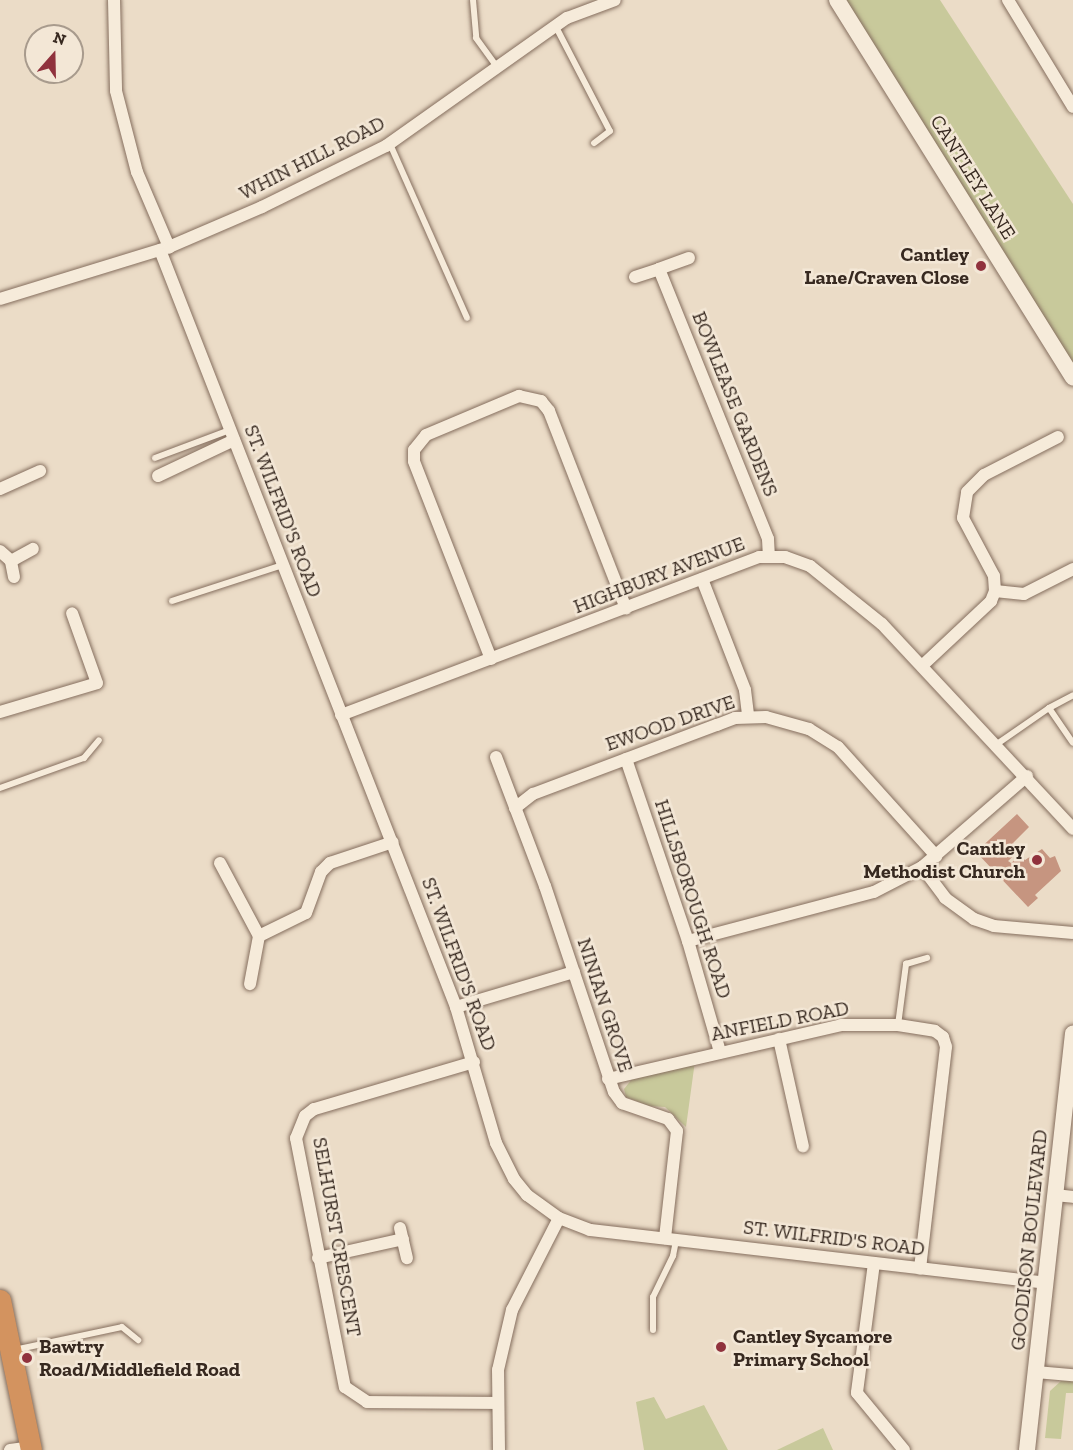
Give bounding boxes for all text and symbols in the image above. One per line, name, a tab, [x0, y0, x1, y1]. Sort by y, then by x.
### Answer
north arrow	[24, 24, 84, 84]
text: N	[51, 27, 69, 50]
street label: CANTLEY LANE	[925, 110, 1021, 244]
street label: WHIN HILL ROAD	[235, 111, 389, 205]
place label: Cantley Lane/Craven Close	[804, 243, 969, 290]
marker: Cantley Lane/Craven Close	[974, 259, 988, 273]
street label: BOWLEASE GARDENS	[687, 308, 783, 500]
street label: ST. WILFRID'S ROAD	[239, 421, 327, 601]
street label: HIGHBURY AVENUE	[570, 531, 748, 619]
street label: EWOOD DRIVE	[602, 690, 738, 756]
street label: HILLSBOROUGH ROAD	[649, 796, 737, 1002]
place label: Cantley Methodist Church	[863, 837, 1025, 884]
marker: Cantley Methodist Church	[1030, 853, 1044, 867]
street label: ST. WILFRID'S ROAD	[416, 874, 502, 1054]
street label: NINIAN GROVE	[572, 935, 638, 1075]
street label: ANFIELD ROAD	[709, 996, 851, 1046]
street label: GOODISON BOULEVARD	[1005, 1128, 1053, 1352]
street label: SELHURST CRESCENT	[308, 1135, 366, 1339]
street label: ST. WILFRID'S ROAD	[742, 1215, 926, 1261]
place label: Cantley Sycamore Primary School	[733, 1324, 893, 1371]
place label: Bawtry Road/Middlefield Road	[39, 1334, 240, 1381]
marker: Cantley Sycamore Primary School	[714, 1340, 728, 1354]
marker: Bawtry Road/Middlefield Road	[20, 1351, 34, 1365]

